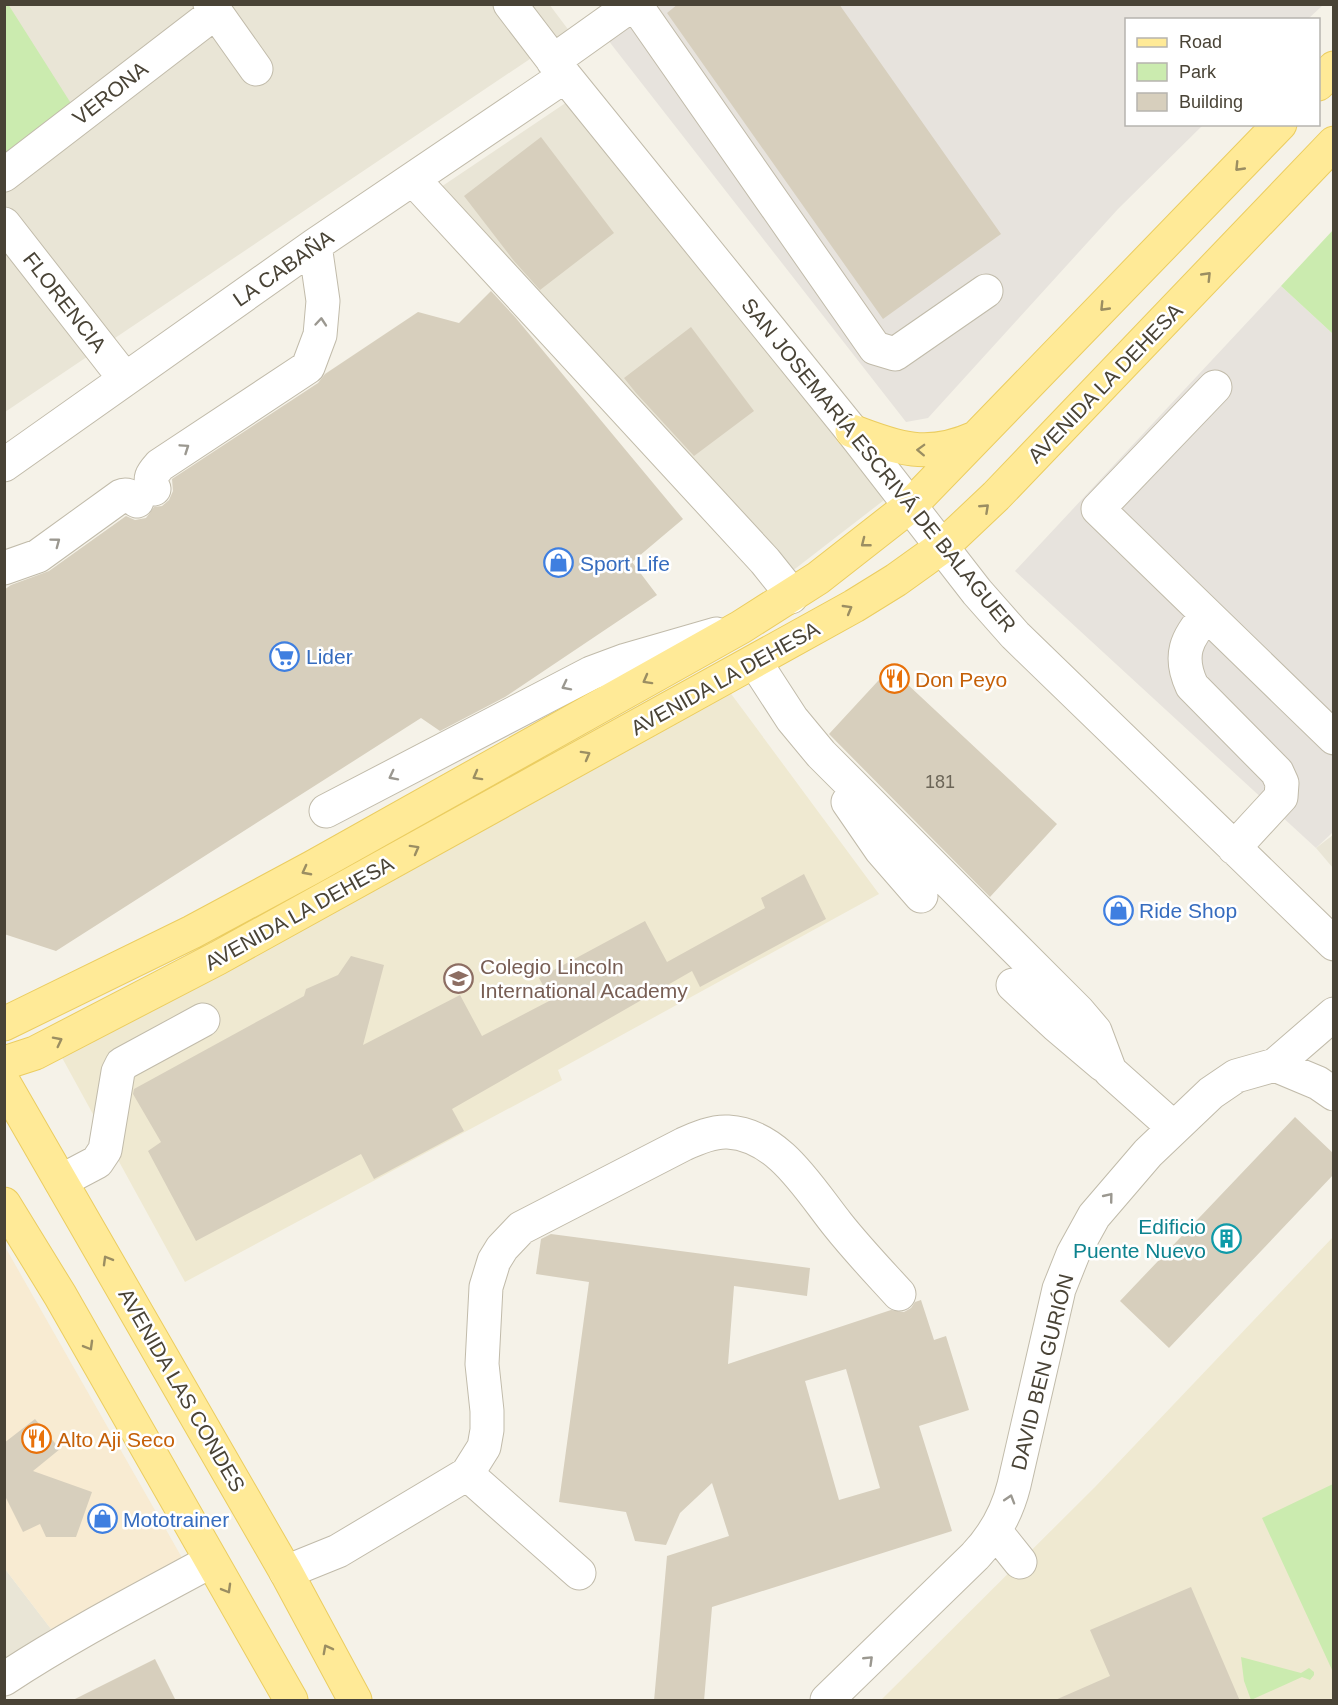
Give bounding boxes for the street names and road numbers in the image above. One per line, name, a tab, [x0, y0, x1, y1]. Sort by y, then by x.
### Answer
street label: VERONA	[68, 57, 152, 129]
street label: LA CABAÑA	[229, 225, 337, 311]
street label: FLORENCIA	[19, 248, 111, 356]
street label: SAN JOSEMARÍA ESCRIVÁ DE BALAGUER	[737, 294, 1021, 636]
street label: AVENIDA LA DEHESA	[1023, 299, 1187, 467]
street label: AVENIDA LA DEHESA	[627, 617, 823, 739]
street label: AVENIDA LA DEHESA	[201, 852, 397, 974]
street label: DAVID BEN GURIÓN	[1006, 1271, 1078, 1473]
street label: AVENIDA LAS CONDES	[114, 1284, 250, 1496]

